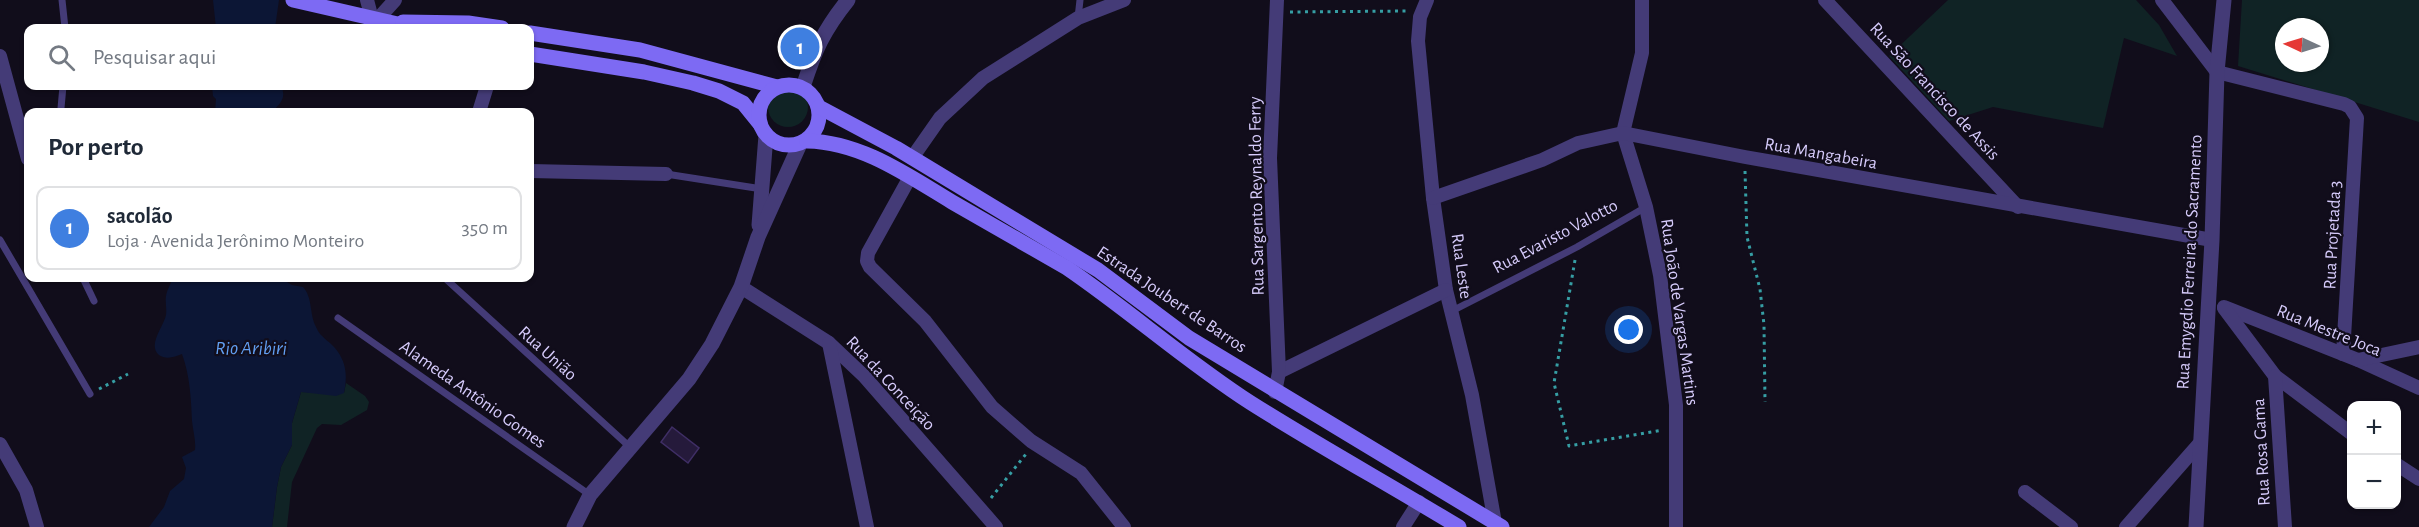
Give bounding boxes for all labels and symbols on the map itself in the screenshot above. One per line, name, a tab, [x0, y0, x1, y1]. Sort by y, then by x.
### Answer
north arrow	[2275, 18, 2329, 72]
street label: Rua São Francisco de Assis	[1866, 20, 2002, 164]
pin: 1	[780, 24, 820, 70]
street label: Rua Sargento Reynaldo Ferry	[1246, 96, 1268, 296]
street label: Rua Emygdio Ferreira do Sacramento	[2174, 134, 2206, 390]
street label: Rua Mangabeira	[1763, 135, 1879, 173]
street label: Rua Projetada 3	[2321, 180, 2345, 290]
street label: Rua Evaristo Valotto	[1490, 196, 1621, 277]
street label: Rua João de Vargas Martins	[1657, 218, 1701, 407]
street label: Rua Leste	[1447, 232, 1475, 300]
street label: Estrada Joubert de Barros	[1093, 243, 1250, 357]
street label: Rua Mestre Joca	[2274, 302, 2383, 360]
your location	[1614, 315, 1643, 344]
street label: Rua União	[515, 323, 580, 385]
street label: Rua da Conceição	[842, 333, 938, 434]
water label: Rio Aribiri	[215, 338, 287, 358]
street label: Alameda Antônio Gomes	[396, 338, 549, 452]
street label: Rua Rosa Gama	[2250, 398, 2274, 506]

